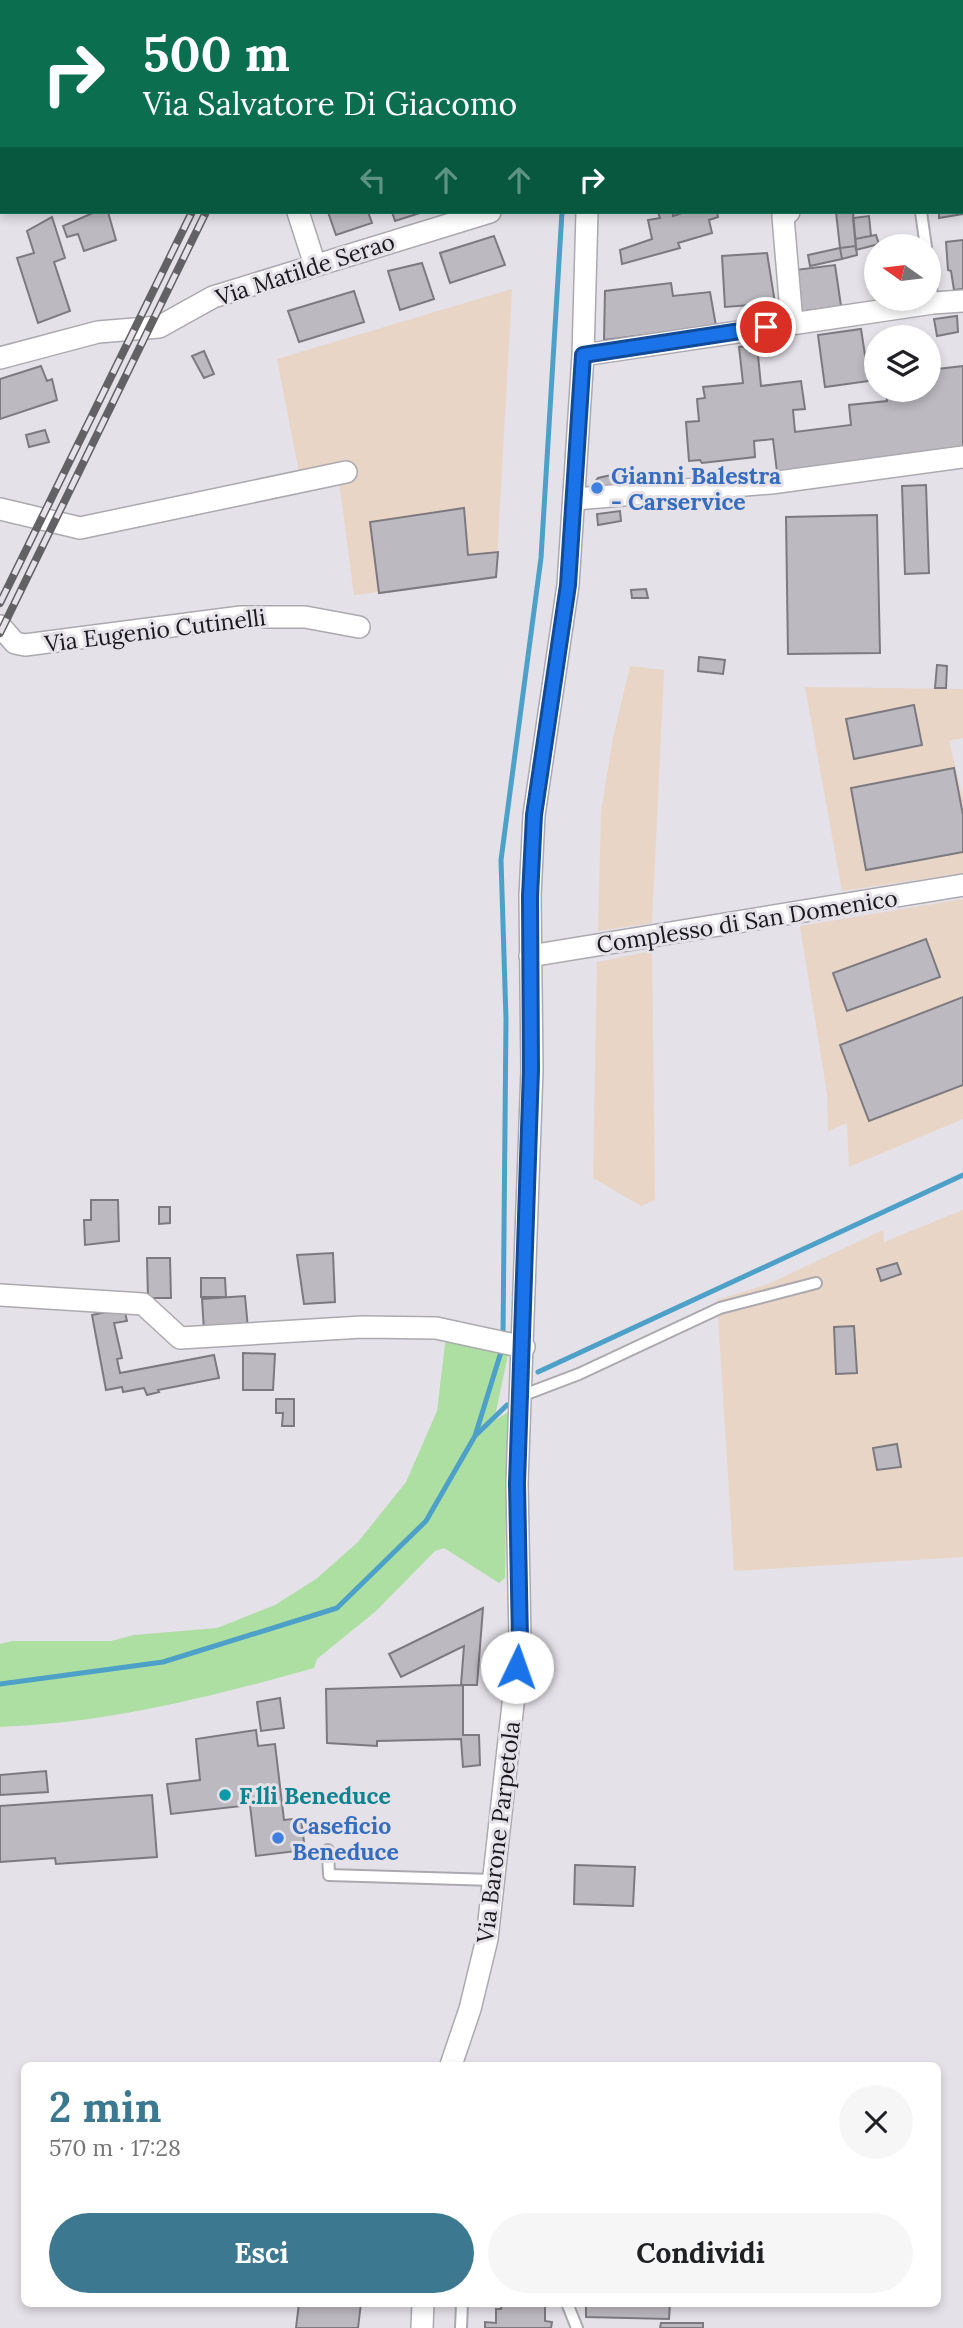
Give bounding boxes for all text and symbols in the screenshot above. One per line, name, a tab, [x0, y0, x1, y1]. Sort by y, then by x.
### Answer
text: 500 m	[143, 22, 290, 84]
icon: right	[28, 28, 119, 119]
text: Via Salvatore Di Giacomo	[143, 83, 517, 124]
icon: left	[354, 161, 392, 199]
icon: ahead	[427, 161, 465, 199]
icon: ahead	[500, 161, 538, 199]
icon: right	[573, 161, 611, 199]
street label: Via Matilde Serao	[211, 226, 398, 312]
north arrow	[864, 234, 942, 312]
map controls	[864, 234, 941, 402]
pin	[736, 297, 796, 357]
icon: arrive	[747, 308, 785, 346]
button: layers	[864, 325, 941, 402]
place label: Gianni Balestra - Carservice	[611, 461, 781, 516]
marker: Gianni Balestra - Carservice	[589, 480, 605, 496]
street label: Via Eugenio Cutinelli	[42, 602, 267, 658]
street label: Complesso di San Domenico	[595, 883, 899, 959]
position arrow	[480, 1630, 554, 1704]
street label: Via Barone Parpetola	[470, 1719, 526, 1945]
place label: F.lli Beneduce	[239, 1781, 391, 1810]
marker: F.lli Beneduce	[217, 1787, 233, 1803]
place label: Caseficio Beneduce	[292, 1811, 399, 1866]
marker: Caseficio Beneduce	[270, 1830, 286, 1846]
text: 2 min	[49, 2080, 162, 2134]
button: close	[839, 2085, 913, 2159]
text: 570 m · 17:28	[49, 2133, 181, 2162]
button: Esci	[49, 2213, 474, 2293]
button: Condividi	[488, 2213, 913, 2293]

